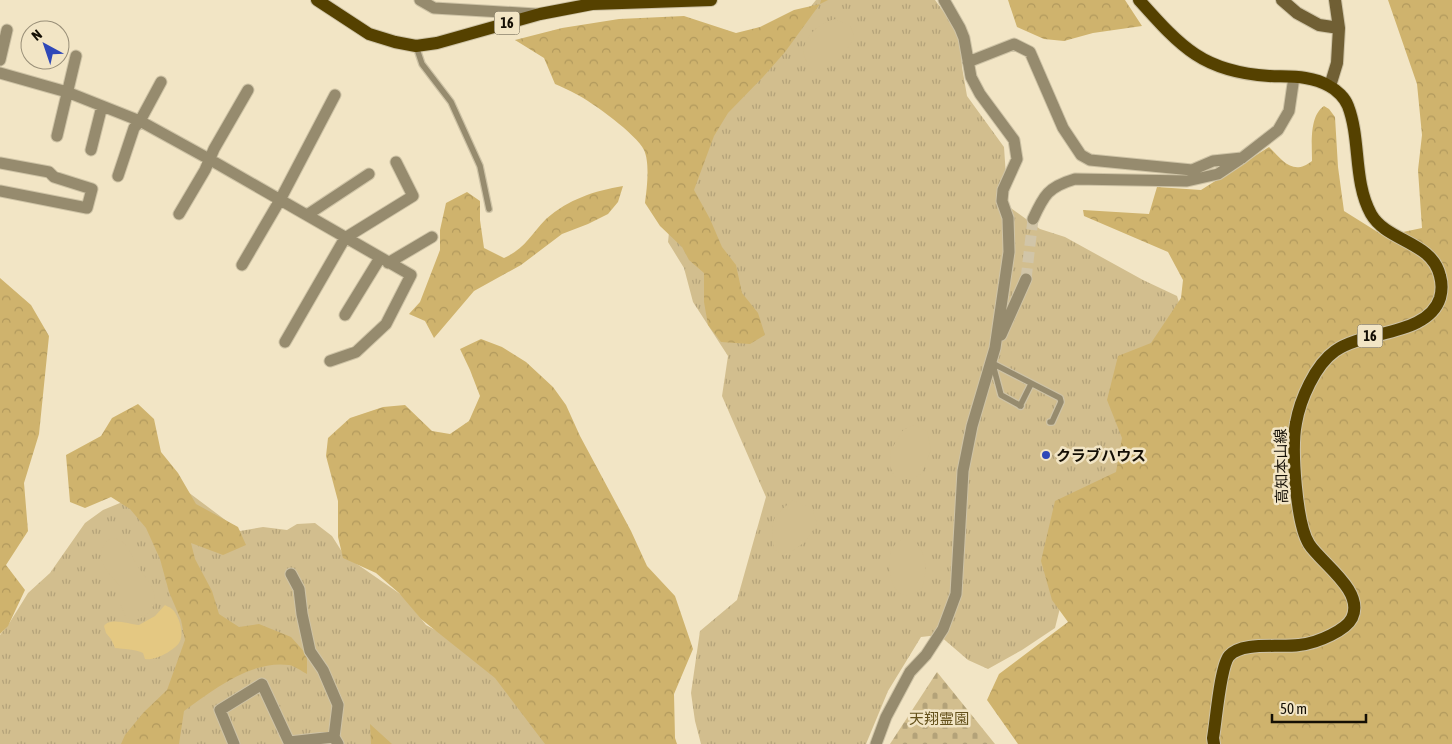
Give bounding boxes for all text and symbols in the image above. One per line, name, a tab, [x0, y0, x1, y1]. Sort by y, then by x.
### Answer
road number: 16	[494, 12, 520, 34]
north arrow	[20, 20, 70, 70]
text: N	[28, 26, 45, 44]
road number: 16	[1358, 324, 1382, 348]
street label: 高知本山線	[1272, 428, 1290, 504]
place label: クラブハウス	[1056, 447, 1146, 464]
marker: クラブハウス	[1040, 449, 1052, 461]
scale bar	[1272, 692, 1366, 724]
text: 50 m	[1280, 700, 1307, 717]
park label: 天翔霊園	[909, 710, 969, 727]

